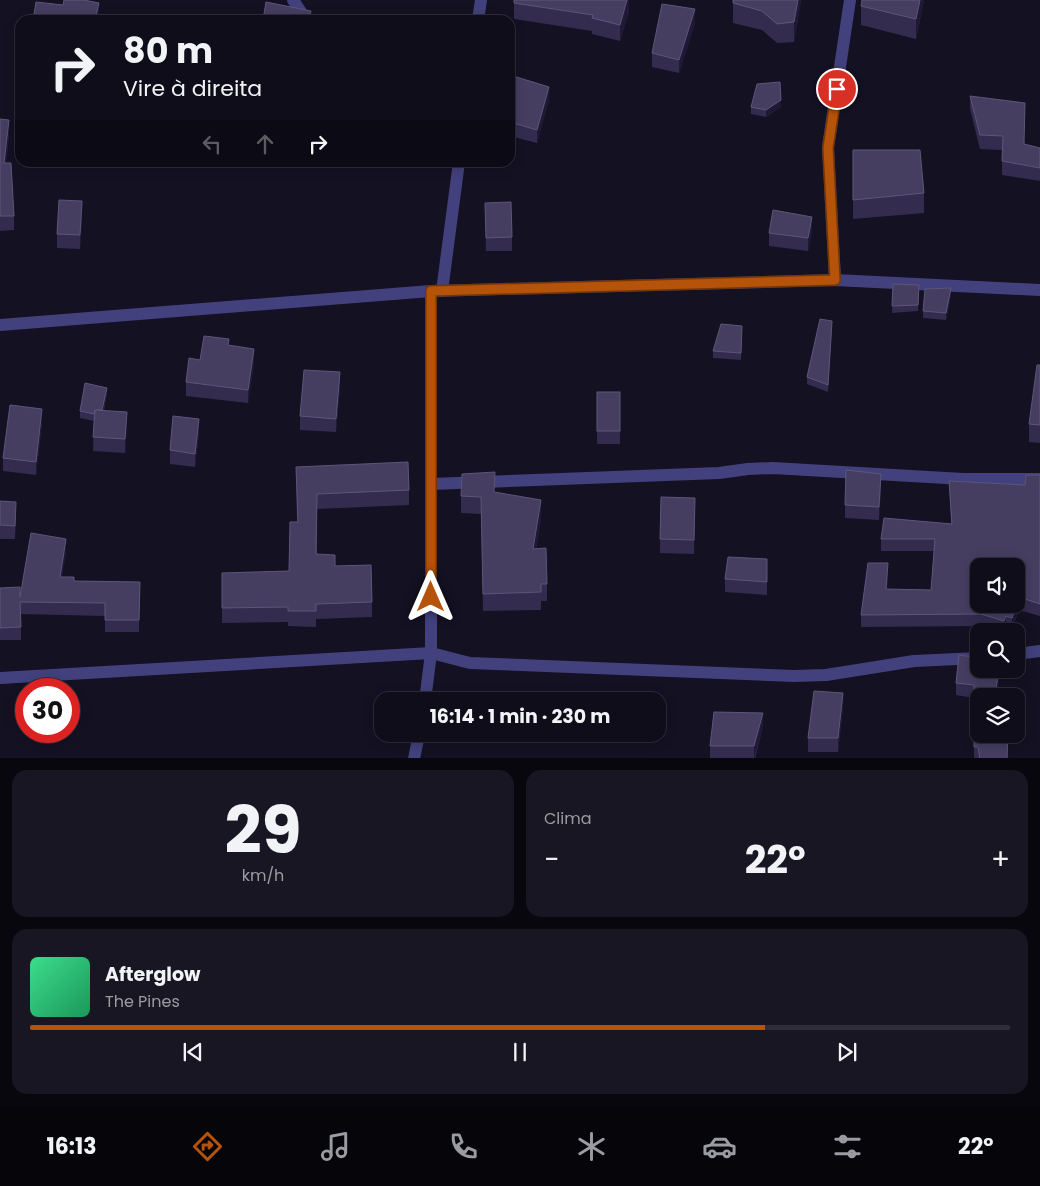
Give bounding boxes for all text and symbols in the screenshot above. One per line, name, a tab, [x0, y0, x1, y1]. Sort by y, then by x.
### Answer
text: 80 m	[123, 26, 213, 75]
icon: right	[40, 35, 105, 100]
pin	[816, 68, 858, 110]
text: Vire à direita	[123, 73, 262, 104]
icon: arrive	[823, 75, 851, 103]
icon: left	[198, 130, 226, 158]
icon: ahead	[251, 130, 279, 158]
icon: right	[304, 130, 332, 158]
map controls	[970, 558, 1025, 743]
button: sound	[970, 558, 1025, 613]
position arrow	[404, 570, 456, 622]
button: search	[970, 623, 1025, 678]
speed limit sign: 30	[15, 678, 80, 743]
button: layers	[970, 688, 1025, 743]
text: 16:14 · 1 min · 230 m	[430, 703, 610, 730]
text: 29	[224, 785, 302, 876]
text: Clima	[544, 807, 592, 830]
text: 22°	[745, 833, 806, 886]
text: −	[544, 840, 559, 879]
text: +	[991, 840, 1010, 879]
text: km/h	[242, 864, 284, 887]
text: Afterglow	[105, 961, 200, 988]
text: The Pines	[105, 990, 180, 1013]
icon: previous	[179, 1038, 207, 1066]
icon: pause	[506, 1038, 534, 1066]
icon: next	[833, 1038, 861, 1066]
icon: directions	[190, 1129, 225, 1164]
icon: music	[318, 1129, 353, 1164]
icon: phone	[446, 1129, 481, 1164]
icon: climate	[574, 1129, 609, 1164]
icon: car	[702, 1129, 737, 1164]
icon: filters	[830, 1129, 865, 1164]
text: 16:13	[47, 1131, 97, 1162]
text: 22°	[958, 1131, 993, 1162]

